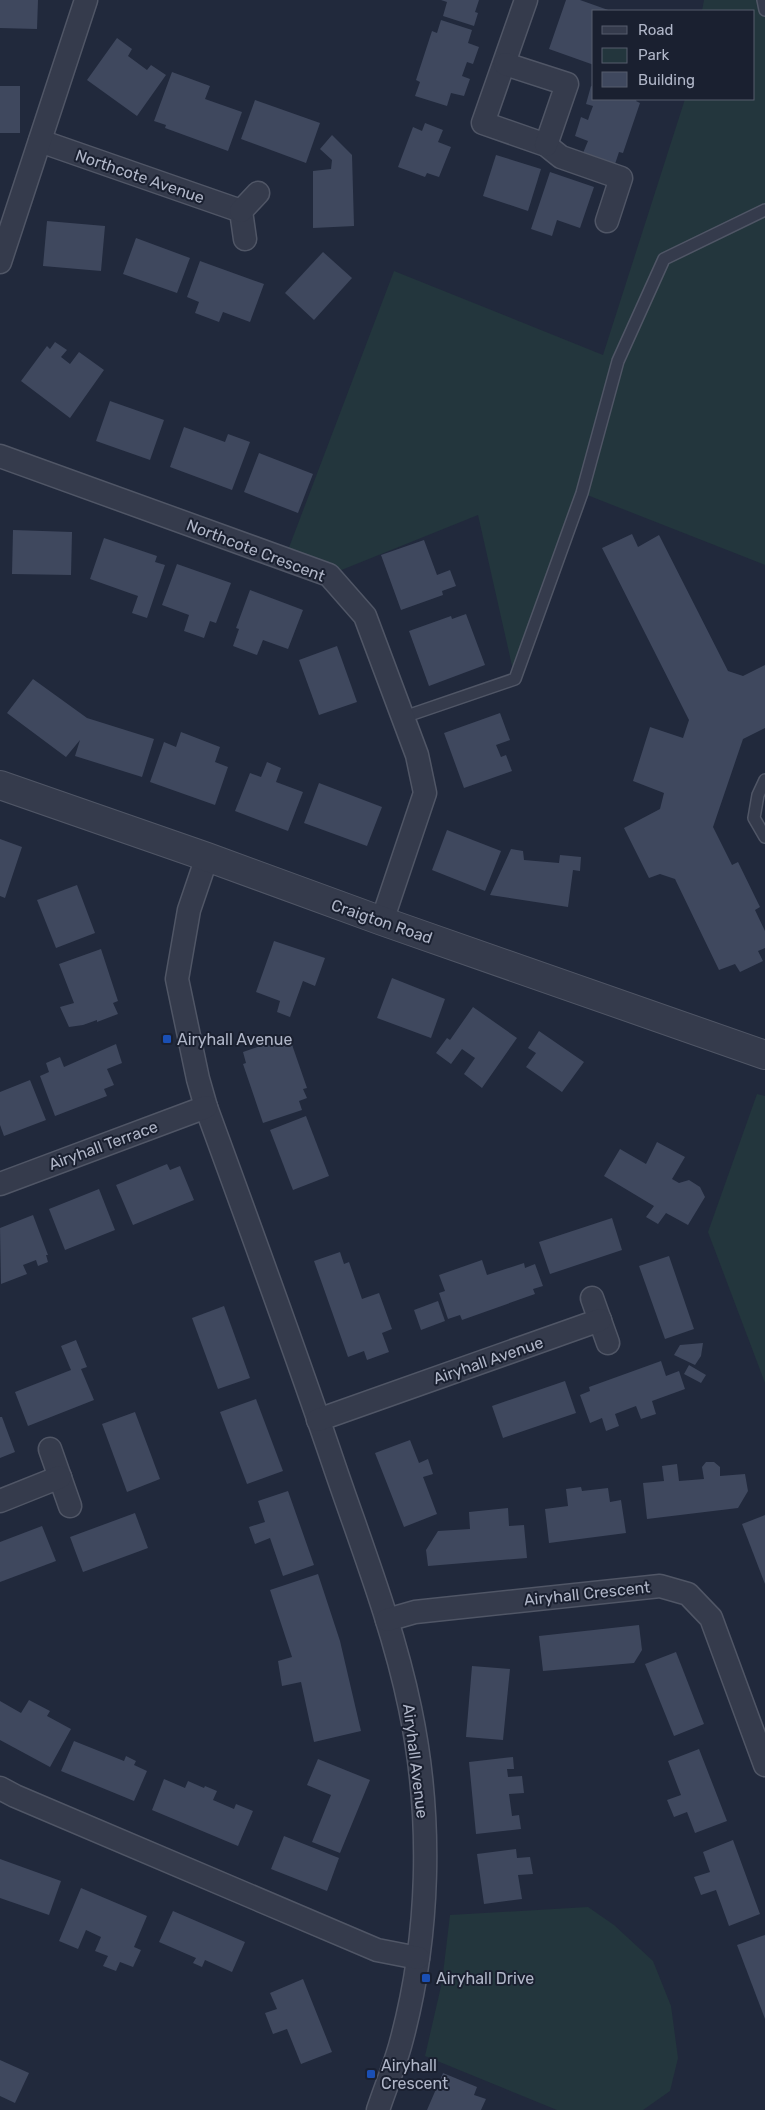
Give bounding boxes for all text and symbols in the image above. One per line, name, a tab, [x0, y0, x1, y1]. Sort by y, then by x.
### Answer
legend	[592, 10, 755, 100]
text: Road	[638, 21, 674, 39]
text: Park	[638, 46, 669, 64]
text: Building	[638, 71, 695, 89]
street label: Northcote Avenue	[73, 146, 207, 207]
street label: Northcote Crescent	[184, 515, 328, 586]
street label: Craigton Road	[329, 895, 435, 948]
place label: Airyhall Avenue	[177, 1030, 292, 1049]
marker: Airyhall Avenue	[161, 1033, 173, 1045]
street label: Airyhall Terrace	[46, 1117, 160, 1174]
street label: Airyhall Avenue	[431, 1333, 546, 1388]
street label: Airyhall Crescent	[523, 1577, 651, 1610]
street label: Airyhall Avenue	[399, 1703, 432, 1820]
place label: Airyhall Drive	[436, 1969, 534, 1988]
marker: Airyhall Drive	[420, 1972, 432, 1984]
place label: Airyhall Crescent	[381, 2056, 448, 2093]
marker: Airyhall Crescent	[365, 2068, 377, 2080]

